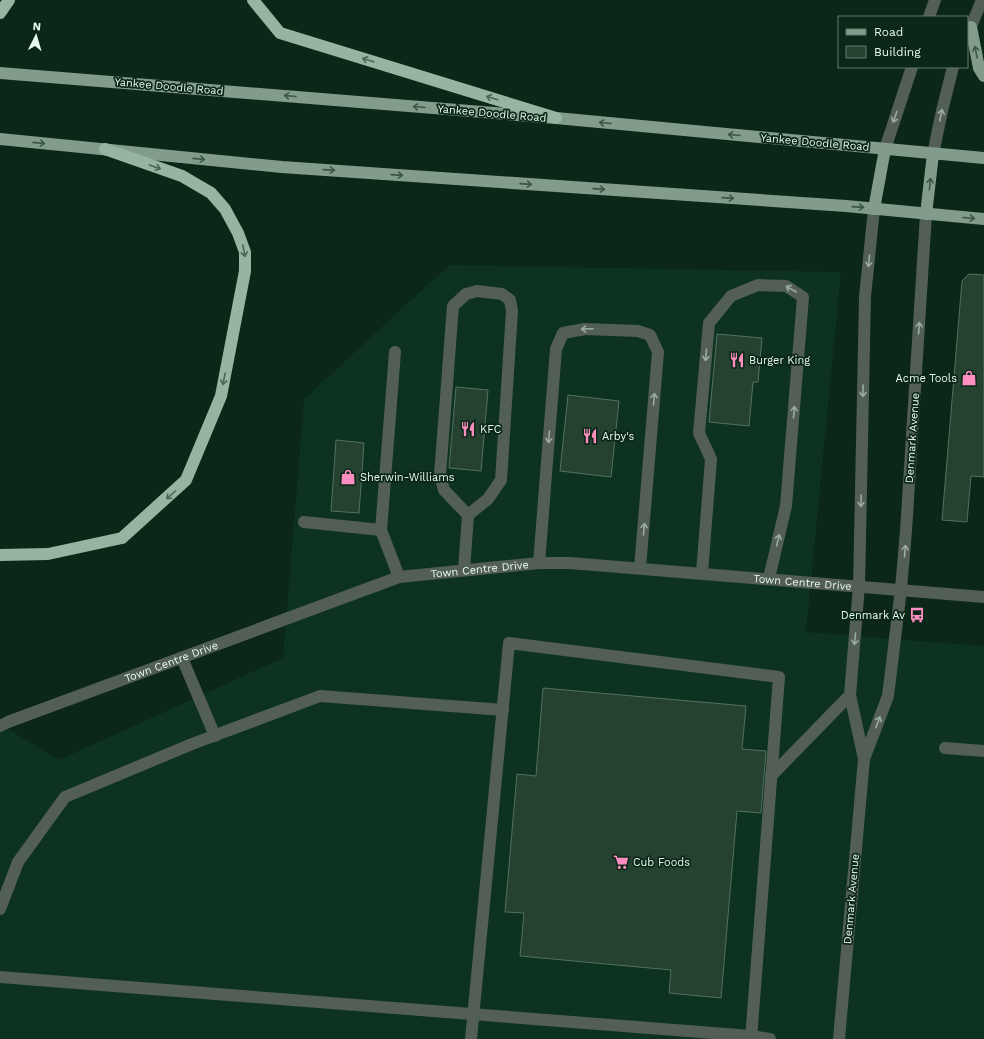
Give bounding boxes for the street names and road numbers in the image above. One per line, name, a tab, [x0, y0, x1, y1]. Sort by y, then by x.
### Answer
street label: Yankee Doodle Road	[114, 75, 224, 98]
street label: Yankee Doodle Road	[437, 102, 547, 125]
street label: Yankee Doodle Road	[760, 131, 870, 154]
street label: Denmark Avenue	[903, 392, 922, 484]
street label: Town Centre Drive	[430, 558, 529, 581]
street label: Town Centre Drive	[753, 572, 852, 593]
street label: Town Centre Drive	[123, 639, 220, 685]
street label: Denmark Avenue	[841, 853, 862, 945]

